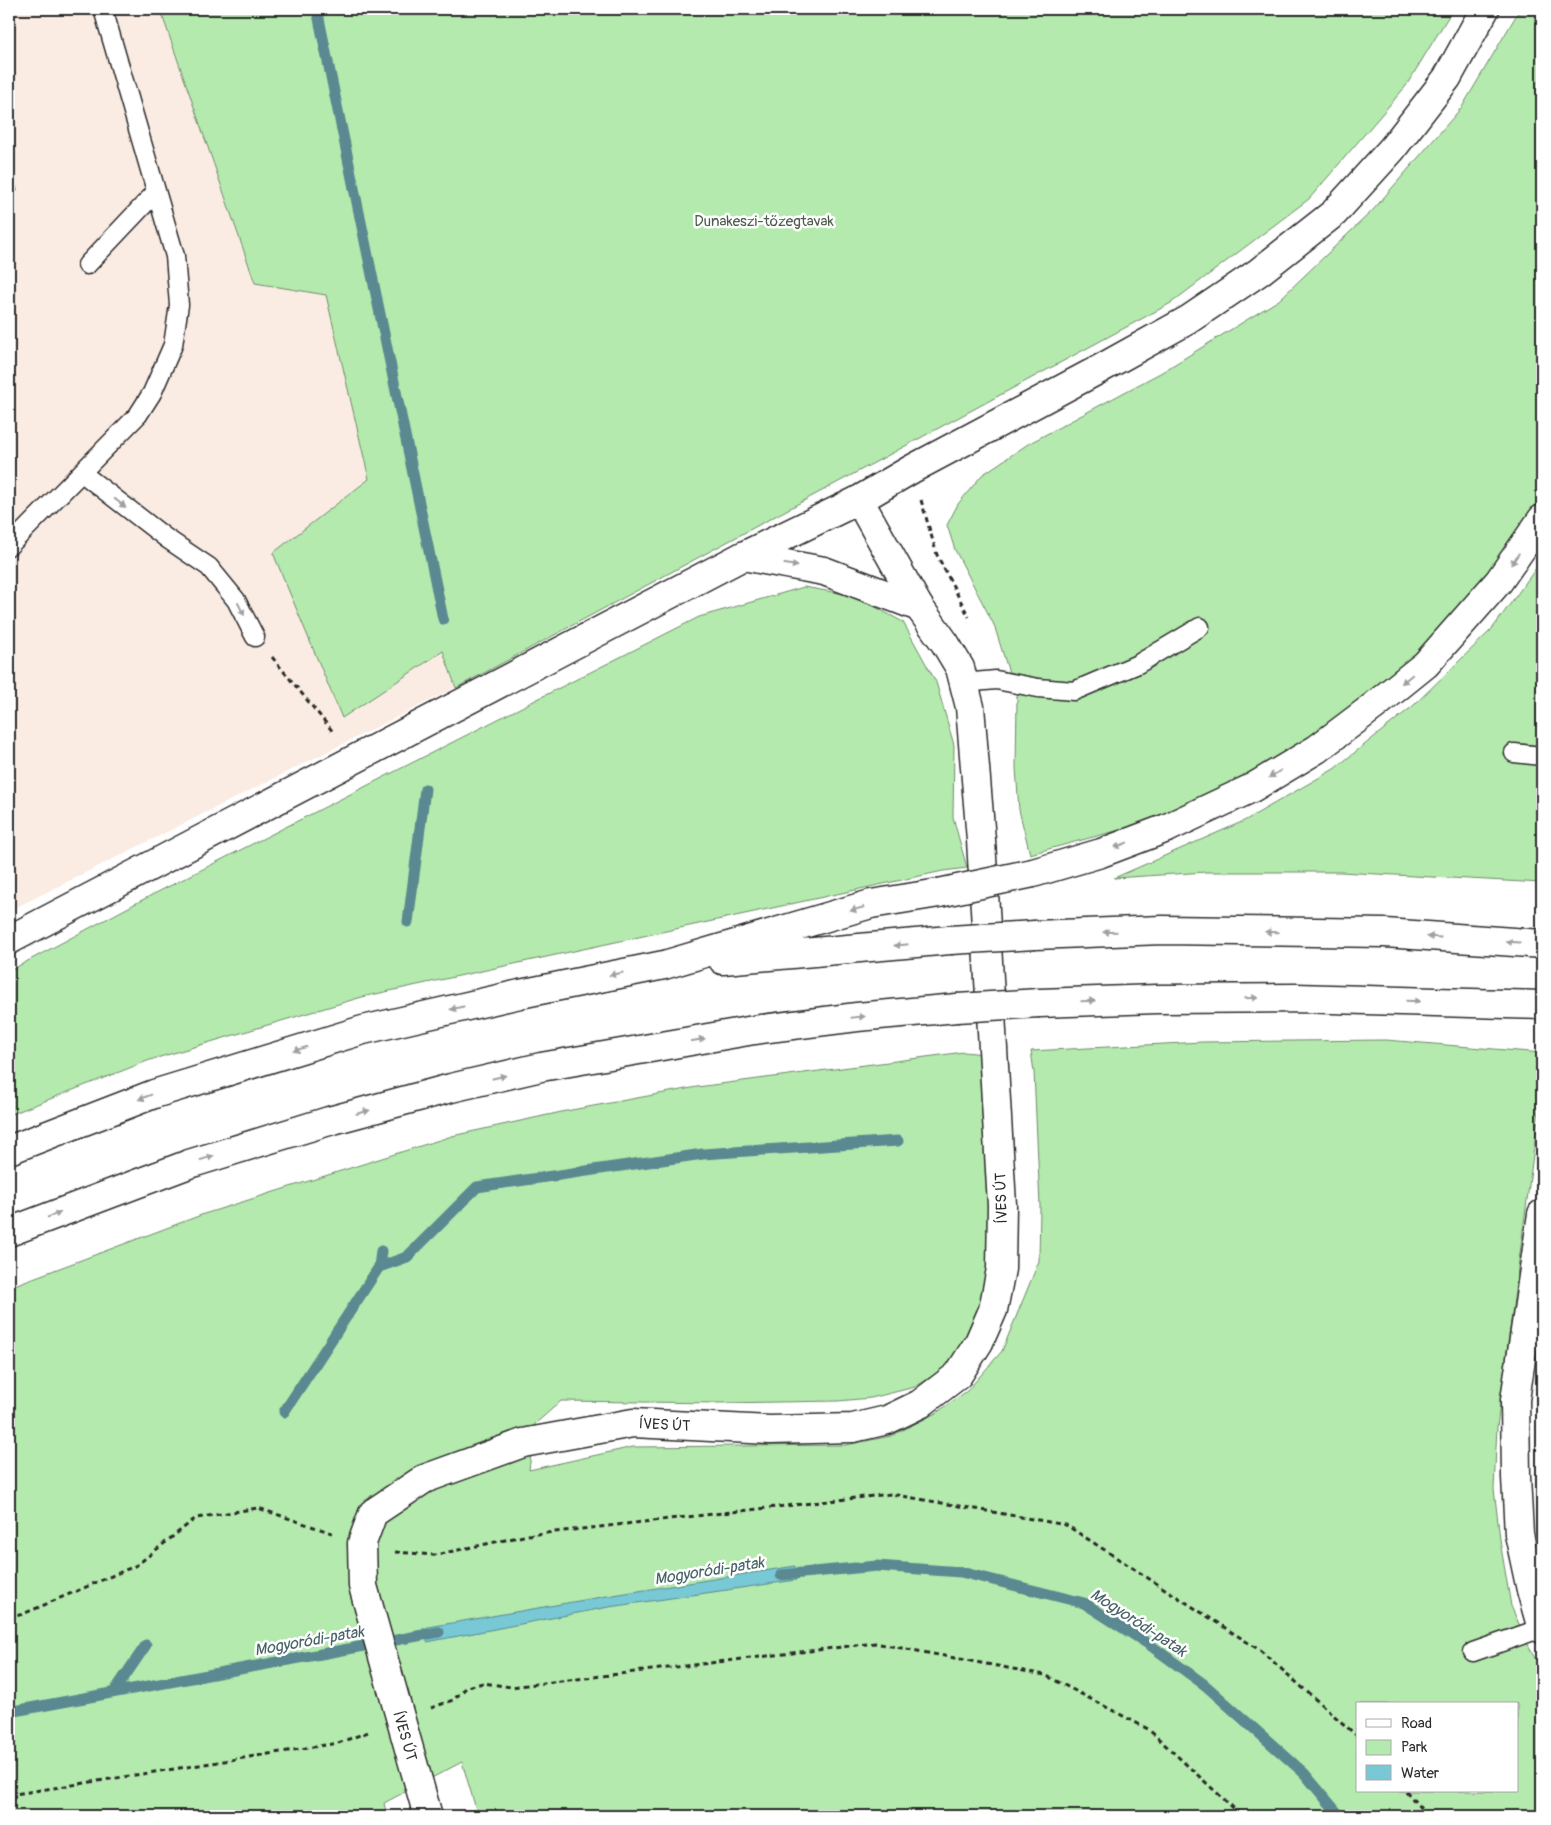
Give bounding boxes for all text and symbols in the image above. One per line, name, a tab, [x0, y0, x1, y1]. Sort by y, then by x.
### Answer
park label: Dunakeszi-tőzegtavak	[694, 212, 834, 231]
one-way arrow	[113, 497, 126, 508]
one-way arrow	[1510, 552, 1520, 566]
one-way arrow	[783, 561, 799, 569]
one-way arrow	[237, 602, 245, 616]
one-way arrow	[1400, 674, 1413, 685]
one-way arrow	[1267, 770, 1282, 778]
one-way arrow	[1113, 841, 1128, 849]
one-way arrow	[849, 905, 864, 913]
one-way arrow	[1101, 928, 1117, 936]
one-way arrow	[1264, 928, 1280, 936]
one-way arrow	[1426, 932, 1442, 940]
one-way arrow	[1504, 937, 1520, 945]
one-way arrow	[893, 941, 909, 949]
one-way arrow	[608, 971, 624, 979]
one-way arrow	[1243, 994, 1259, 1002]
one-way arrow	[1080, 997, 1096, 1005]
one-way arrow	[1405, 997, 1421, 1005]
one-way arrow	[450, 1004, 465, 1012]
one-way arrow	[851, 1013, 867, 1021]
one-way arrow	[690, 1035, 706, 1043]
one-way arrow	[292, 1046, 307, 1054]
one-way arrow	[491, 1073, 506, 1081]
one-way arrow	[138, 1094, 152, 1102]
one-way arrow	[355, 1108, 370, 1116]
one-way arrow	[199, 1154, 214, 1162]
street label: ÍVES ÚT	[991, 1172, 1012, 1224]
one-way arrow	[47, 1210, 62, 1218]
street label: ÍVES ÚT	[638, 1414, 691, 1436]
water label: Mogyoródi-patak	[653, 1552, 767, 1590]
water label: Mogyoródi-patak	[1087, 1584, 1191, 1662]
water label: Mogyoródi-patak	[253, 1621, 367, 1660]
legend	[1356, 1702, 1518, 1792]
street label: ÍVES ÚT	[388, 1709, 421, 1763]
text: Road	[1401, 1714, 1432, 1733]
text: Park	[1401, 1738, 1428, 1757]
text: Water	[1401, 1764, 1440, 1783]

